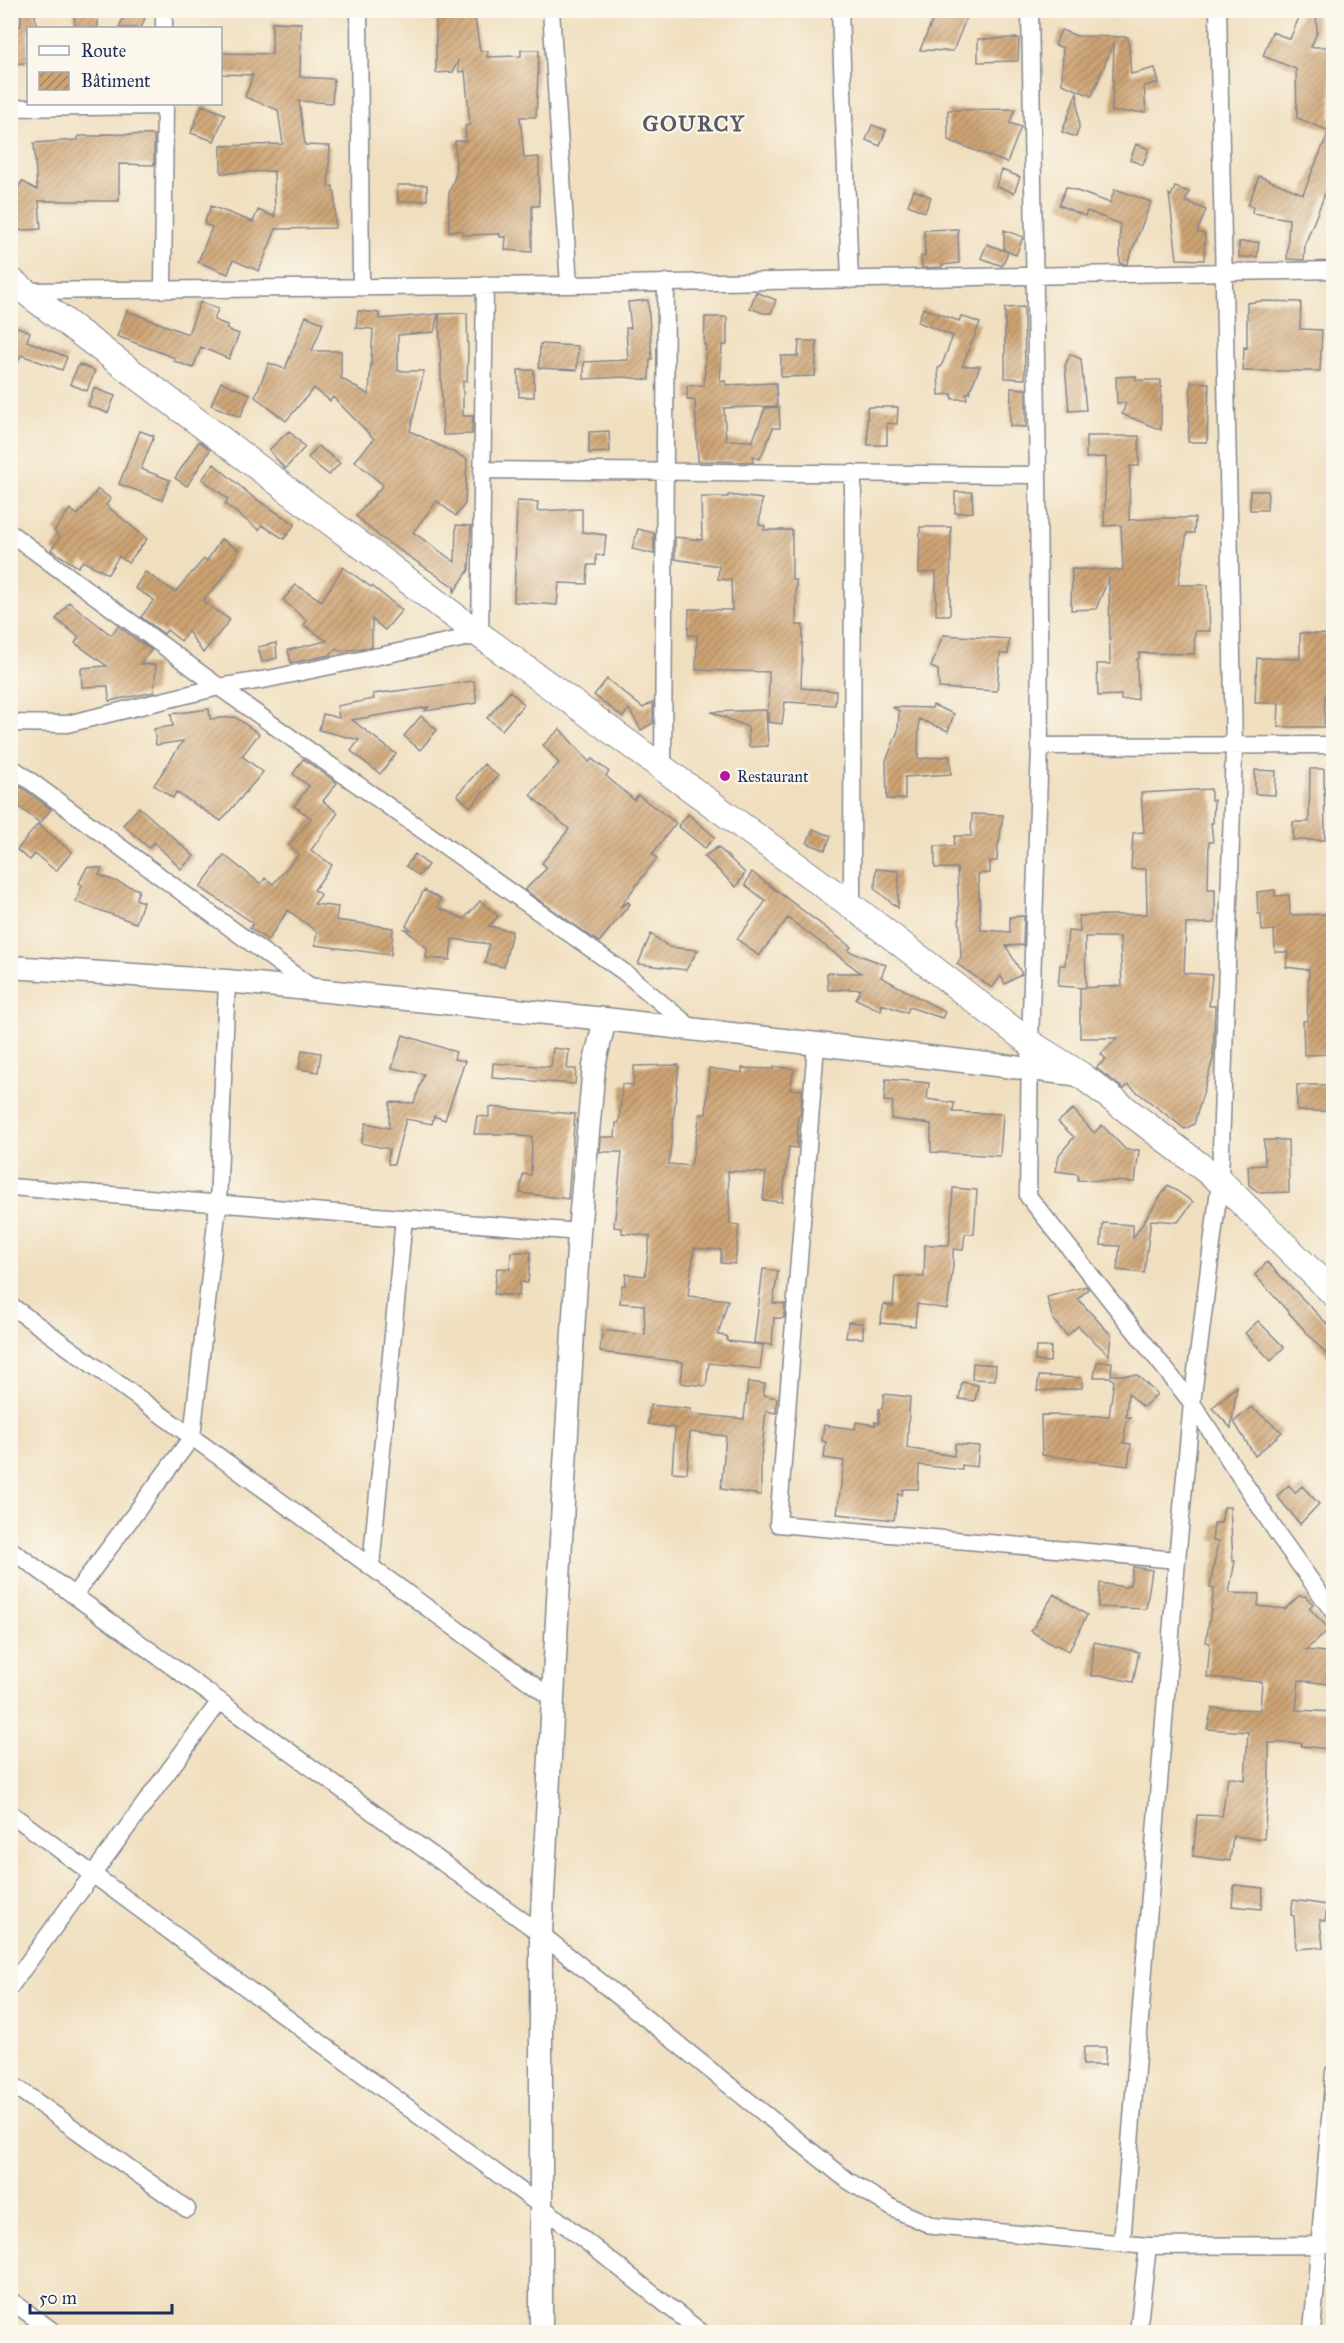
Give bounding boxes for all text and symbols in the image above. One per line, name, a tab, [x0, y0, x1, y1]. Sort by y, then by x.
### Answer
legend	[27, 27, 222, 105]
text: Route	[81, 40, 126, 62]
text: Bâtiment	[81, 70, 151, 92]
district label: GOURCY	[642, 110, 746, 137]
place label: Restaurant	[737, 767, 809, 786]
marker: Restaurant	[718, 769, 732, 783]
scale bar	[30, 2277, 172, 2315]
text: 50 m	[39, 2287, 77, 2309]

